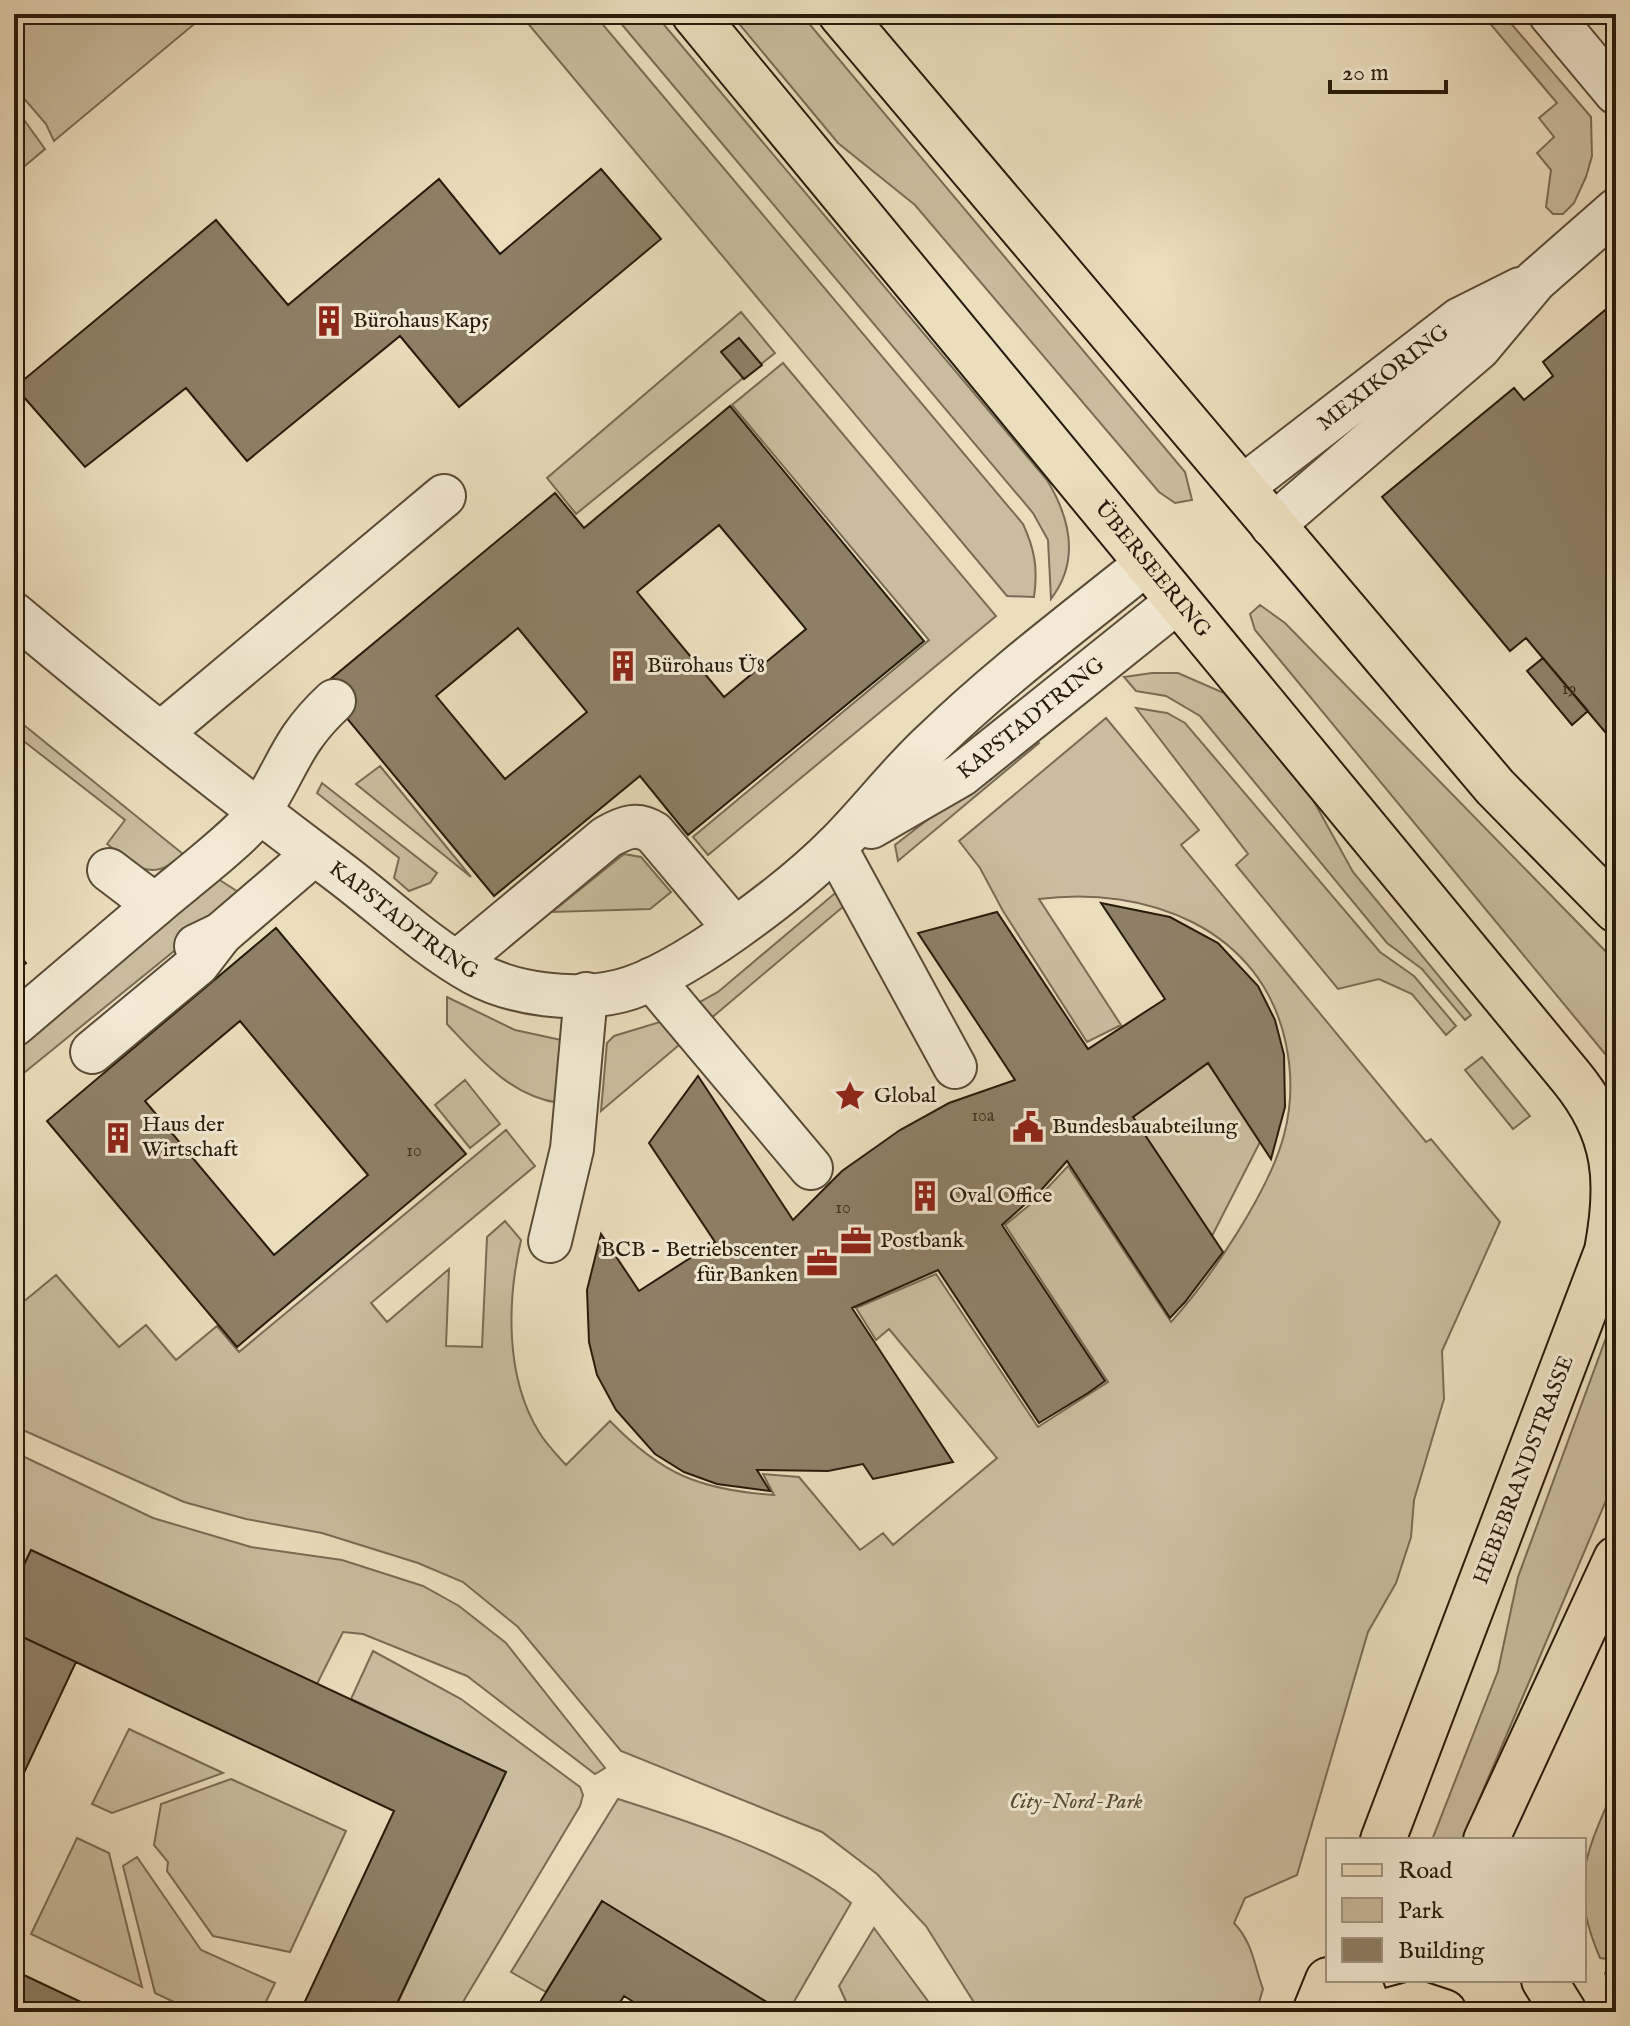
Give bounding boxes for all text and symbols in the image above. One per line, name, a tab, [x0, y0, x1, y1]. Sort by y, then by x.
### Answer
scale bar	[1330, 44, 1446, 94]
text: 20 m	[1342, 58, 1389, 89]
building icon: Bürohaus Kap5	[312, 304, 346, 338]
place label: Bürohaus Kap5	[353, 307, 489, 335]
street label: MEXIKORING	[1312, 318, 1455, 438]
street label: ÜBERSEERING	[1088, 495, 1217, 644]
building icon: Bürohaus Ü8	[606, 649, 640, 683]
street label: KAPSTADTRING	[952, 651, 1111, 786]
place label: Bürohaus Ü8	[647, 652, 765, 680]
house number: 19	[1562, 678, 1576, 701]
street label: KAPSTADTRING	[323, 855, 484, 987]
place icon: Global	[833, 1079, 867, 1113]
place label: Global	[874, 1082, 937, 1110]
house number: 10a	[971, 1105, 995, 1128]
public building icon: Bundesbauabteilung	[1011, 1110, 1045, 1144]
place label: Haus der Wirtschaft	[142, 1111, 239, 1164]
place label: Bundesbauabteilung	[1052, 1113, 1239, 1141]
building icon: Haus der Wirtschaft	[101, 1121, 135, 1155]
house number: 10	[406, 1140, 422, 1163]
building icon: Oval Office	[908, 1179, 942, 1213]
place label: Oval Office	[949, 1182, 1052, 1210]
house number: 10	[835, 1197, 851, 1220]
office icon: Postbank	[839, 1224, 873, 1258]
place label: Postbank	[880, 1227, 964, 1255]
place label: BCB - Betriebscenter für Banken	[601, 1236, 798, 1289]
office icon: BCB - Betriebscenter für Banken	[805, 1246, 839, 1280]
street label: HEBEBRANDSTRASSE	[1467, 1352, 1581, 1588]
park label: City-Nord-Park	[1009, 1788, 1143, 1816]
legend	[1326, 1838, 1586, 1982]
text: Road	[1398, 1856, 1452, 1887]
text: Park	[1398, 1896, 1444, 1927]
text: Building	[1398, 1936, 1485, 1967]

